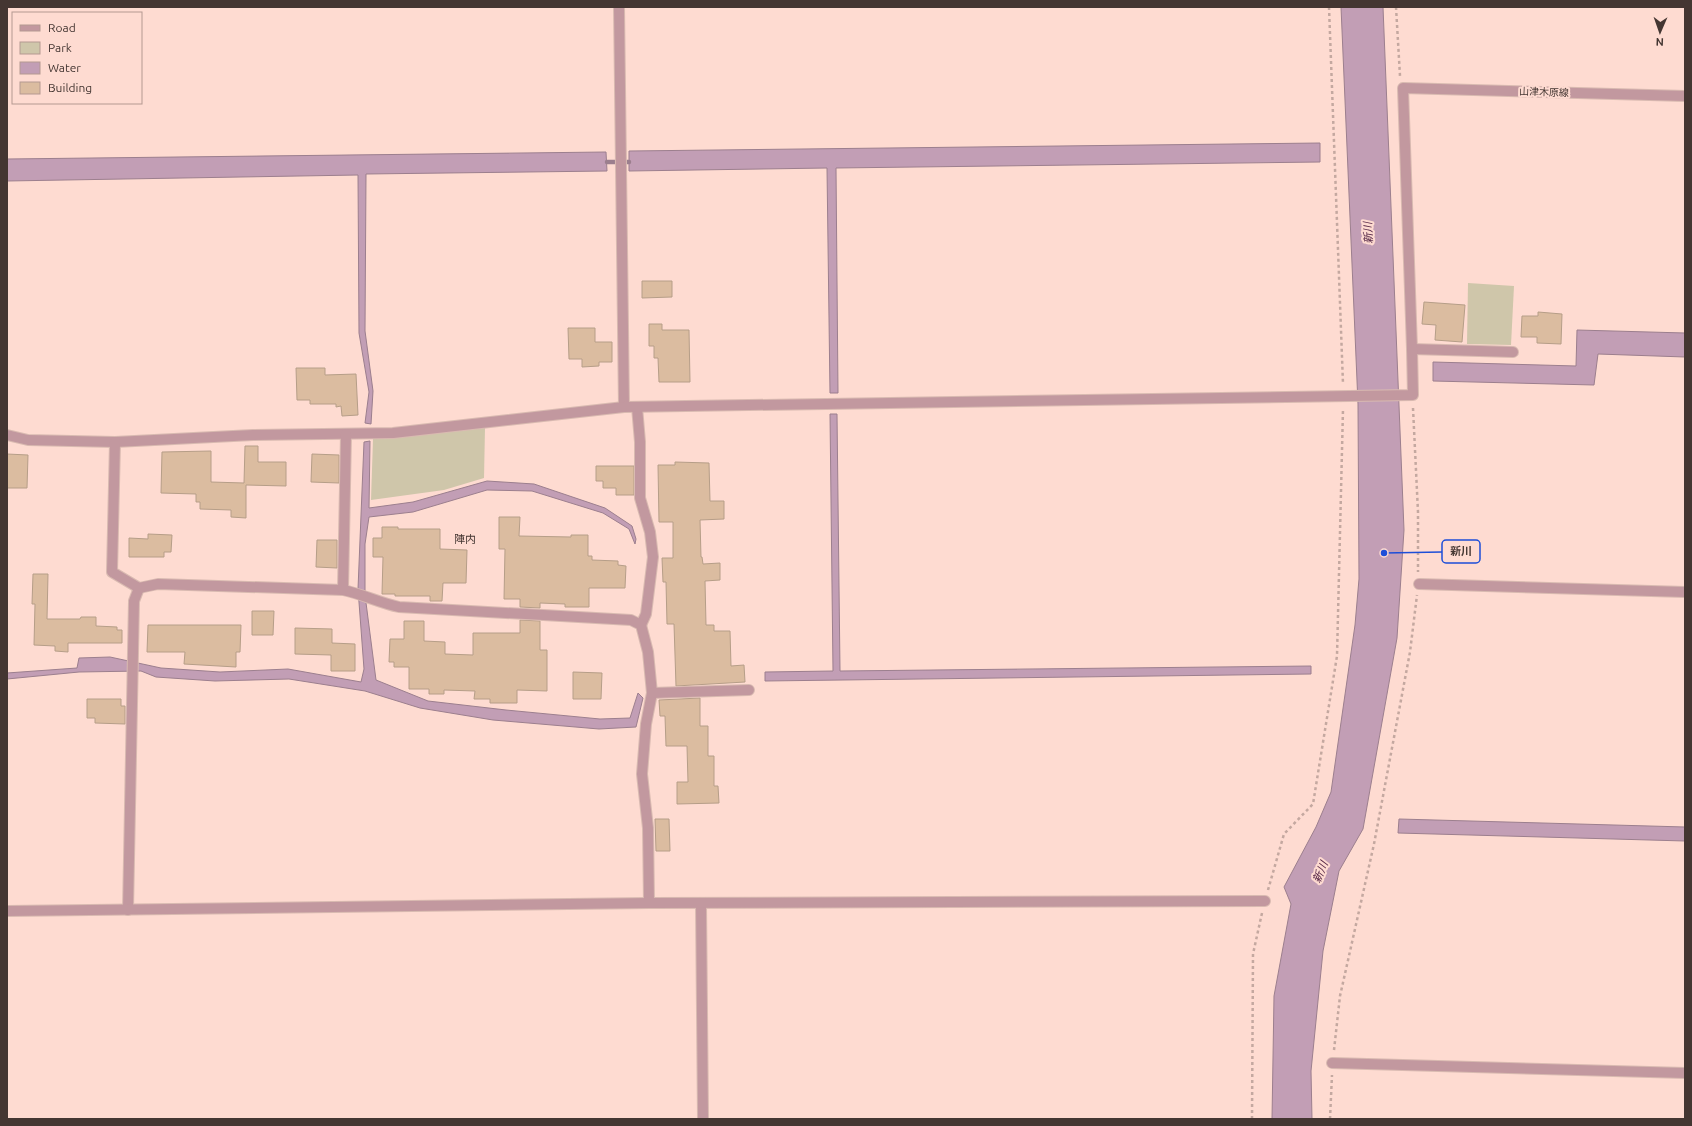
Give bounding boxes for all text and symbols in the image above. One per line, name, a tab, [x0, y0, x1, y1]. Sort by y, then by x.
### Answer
legend	[12, 12, 142, 104]
north arrow	[1640, 12, 1680, 52]
text: Road	[48, 21, 76, 34]
text: N	[1655, 36, 1664, 48]
text: Park	[48, 41, 72, 54]
text: Water	[48, 61, 81, 74]
text: Building	[48, 81, 92, 94]
street label: 山津木原線	[1519, 86, 1569, 98]
water label: 新川	[1361, 221, 1375, 244]
district label: 陣内	[454, 533, 476, 545]
callout: 新川	[1442, 540, 1480, 563]
text: 新川	[1450, 545, 1472, 557]
water label: 新川	[1310, 859, 1330, 884]

